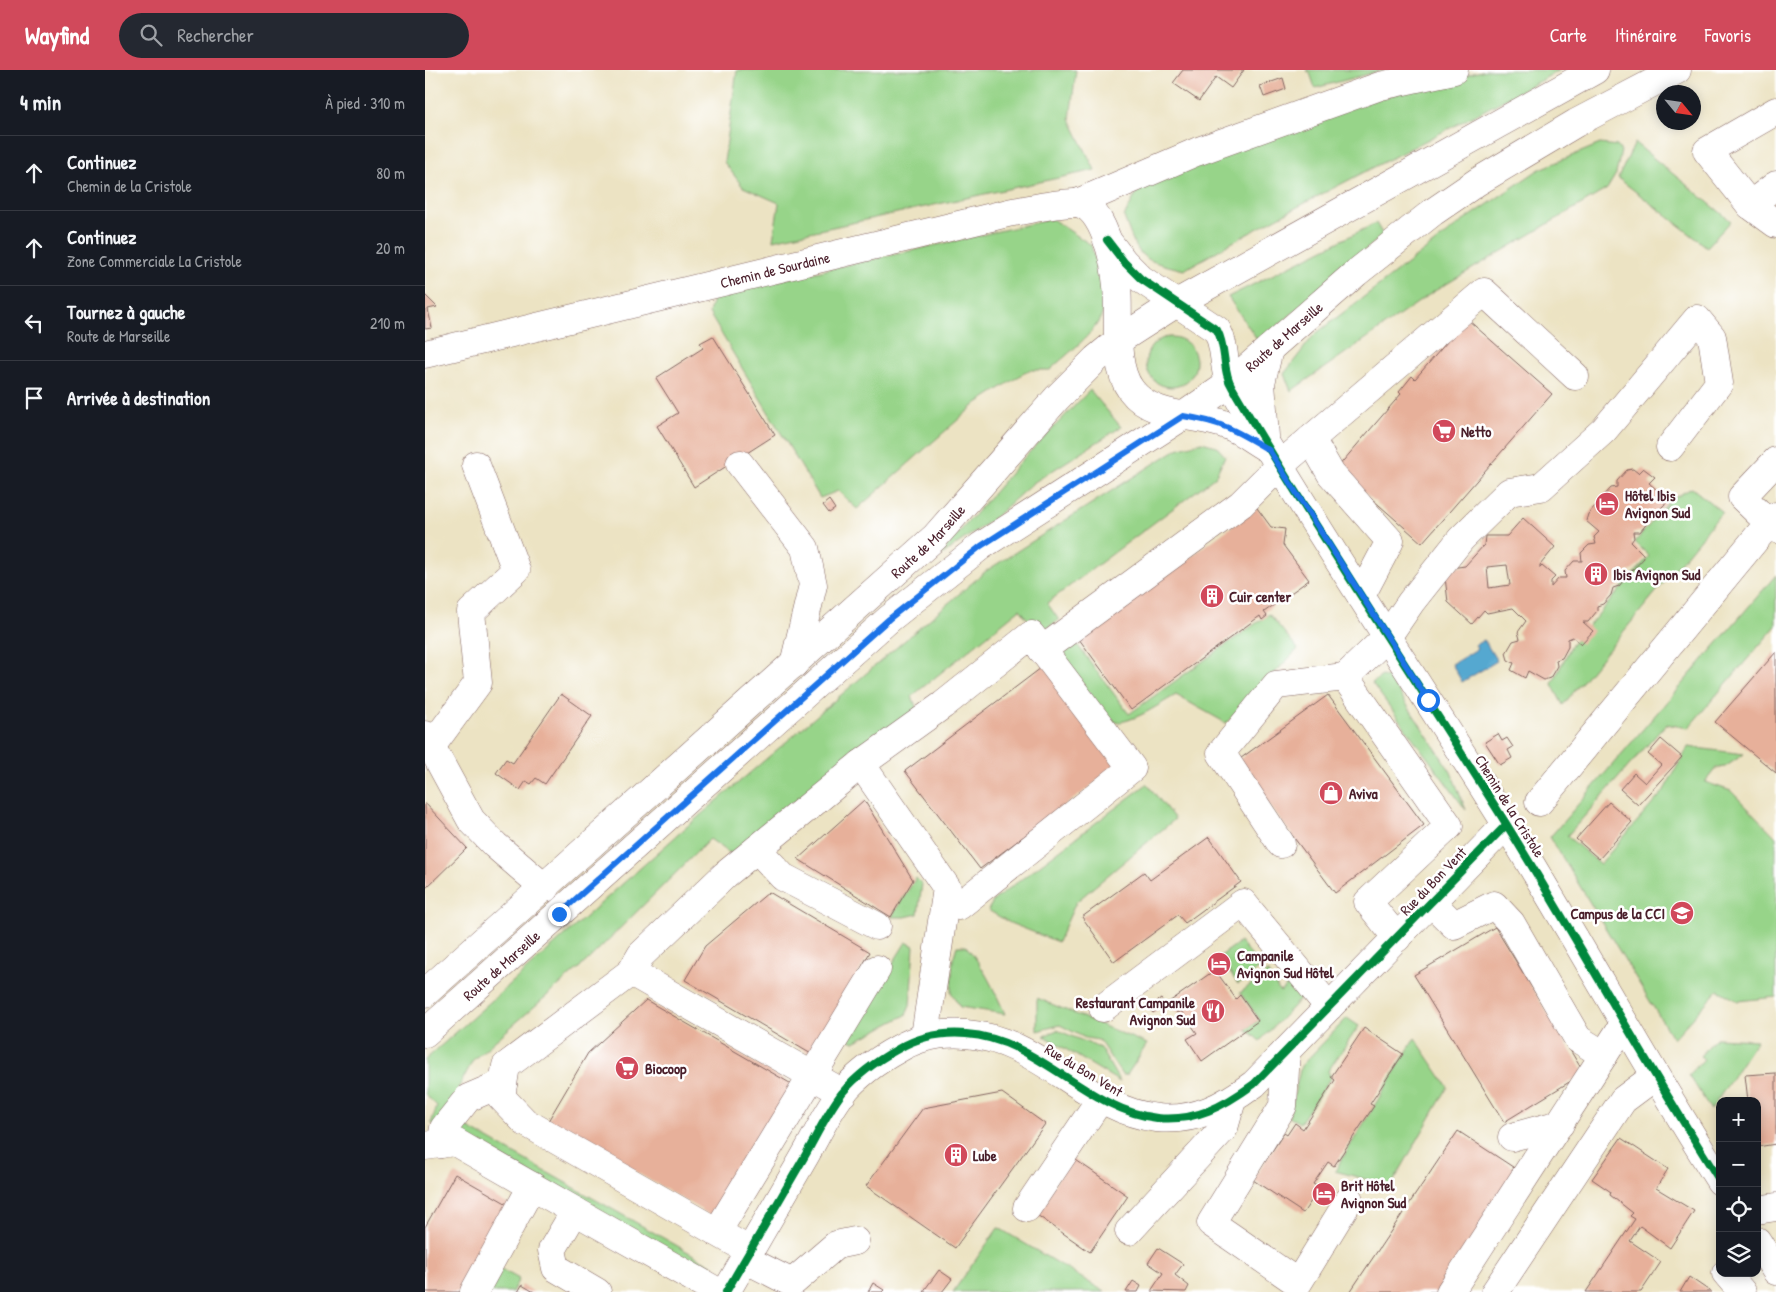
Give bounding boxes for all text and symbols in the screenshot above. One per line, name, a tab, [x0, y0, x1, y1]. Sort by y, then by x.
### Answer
search box	[119, 13, 469, 58]
text: Wayfind	[25, 19, 89, 51]
icon: search	[137, 21, 165, 49]
text: Rechercher	[177, 22, 254, 48]
text: Carte	[1550, 23, 1587, 48]
text: Itinéraire	[1615, 23, 1677, 48]
text: Favoris	[1705, 23, 1751, 48]
north arrow	[1656, 85, 1701, 130]
text: 4 min	[20, 88, 61, 117]
text: À pied · 310 m	[325, 92, 405, 114]
text: Continuez	[67, 149, 136, 175]
icon: ahead	[20, 159, 48, 187]
text: 80 m	[376, 162, 405, 184]
text: Chemin de la Cristole	[67, 175, 192, 197]
text: Continuez	[67, 224, 136, 250]
icon: ahead	[20, 234, 48, 262]
text: 20 m	[376, 237, 405, 259]
street label: Chemin de Sourdaine	[718, 246, 832, 293]
text: Zone Commerciale La Cristole	[67, 250, 242, 272]
street label: Route de Marseille	[1240, 296, 1327, 376]
text: Tournez à gauche	[67, 299, 185, 325]
icon: left	[20, 309, 48, 337]
text: 210 m	[370, 312, 405, 334]
text: Route de Marseille	[67, 325, 170, 347]
icon: arrive	[20, 384, 48, 412]
text: Arrivée à destination	[67, 385, 210, 411]
supermarket icon: Netto	[1431, 418, 1457, 444]
place label: Netto	[1461, 421, 1491, 442]
place label: Hôtel Ibis Avignon Sud	[1625, 485, 1690, 524]
hotel icon: Hôtel Ibis Avignon Sud	[1594, 491, 1620, 517]
street label: Route de Marseille	[886, 500, 970, 583]
building icon: Ibis Avignon Sud	[1583, 561, 1609, 587]
place label: Ibis Avignon Sud	[1613, 564, 1701, 586]
building icon: Cuir center	[1199, 583, 1225, 609]
place label: Cuir center	[1229, 586, 1292, 607]
route start	[1417, 689, 1440, 712]
street label: Chemin de la Cristole	[1470, 751, 1550, 861]
shop icon: Aviva	[1318, 780, 1344, 806]
place label: Aviva	[1349, 783, 1378, 804]
street label: Rue du Bon Vent	[1395, 842, 1472, 920]
school or university icon: Campus de la CCI	[1669, 900, 1695, 926]
route end	[548, 903, 571, 926]
place label: Campus de la CCI	[1570, 903, 1665, 925]
street label: Route de Marseille	[458, 925, 544, 1005]
place label: Campanile Avignon Sud Hôtel	[1237, 945, 1335, 984]
hotel icon: Campanile Avignon Sud Hôtel	[1206, 951, 1232, 977]
place label: Restaurant Campanile Avignon Sud	[1076, 992, 1195, 1031]
restaurant icon: Restaurant Campanile Avignon Sud	[1200, 998, 1226, 1024]
street label: Rue du Bon Vent	[1041, 1038, 1128, 1102]
supermarket icon: Biocoop	[614, 1055, 640, 1081]
place label: Biocoop	[645, 1058, 687, 1080]
map controls	[1716, 1097, 1761, 1277]
button: +	[1716, 1097, 1761, 1142]
building icon: Lube	[943, 1142, 969, 1168]
button: −	[1716, 1142, 1761, 1187]
place label: Lube	[973, 1145, 997, 1166]
place label: Brit Hôtel Avignon Sud	[1341, 1175, 1406, 1214]
hotel icon: Brit Hôtel Avignon Sud	[1311, 1181, 1337, 1207]
button: locate	[1716, 1187, 1761, 1232]
button: layers	[1716, 1232, 1761, 1277]

